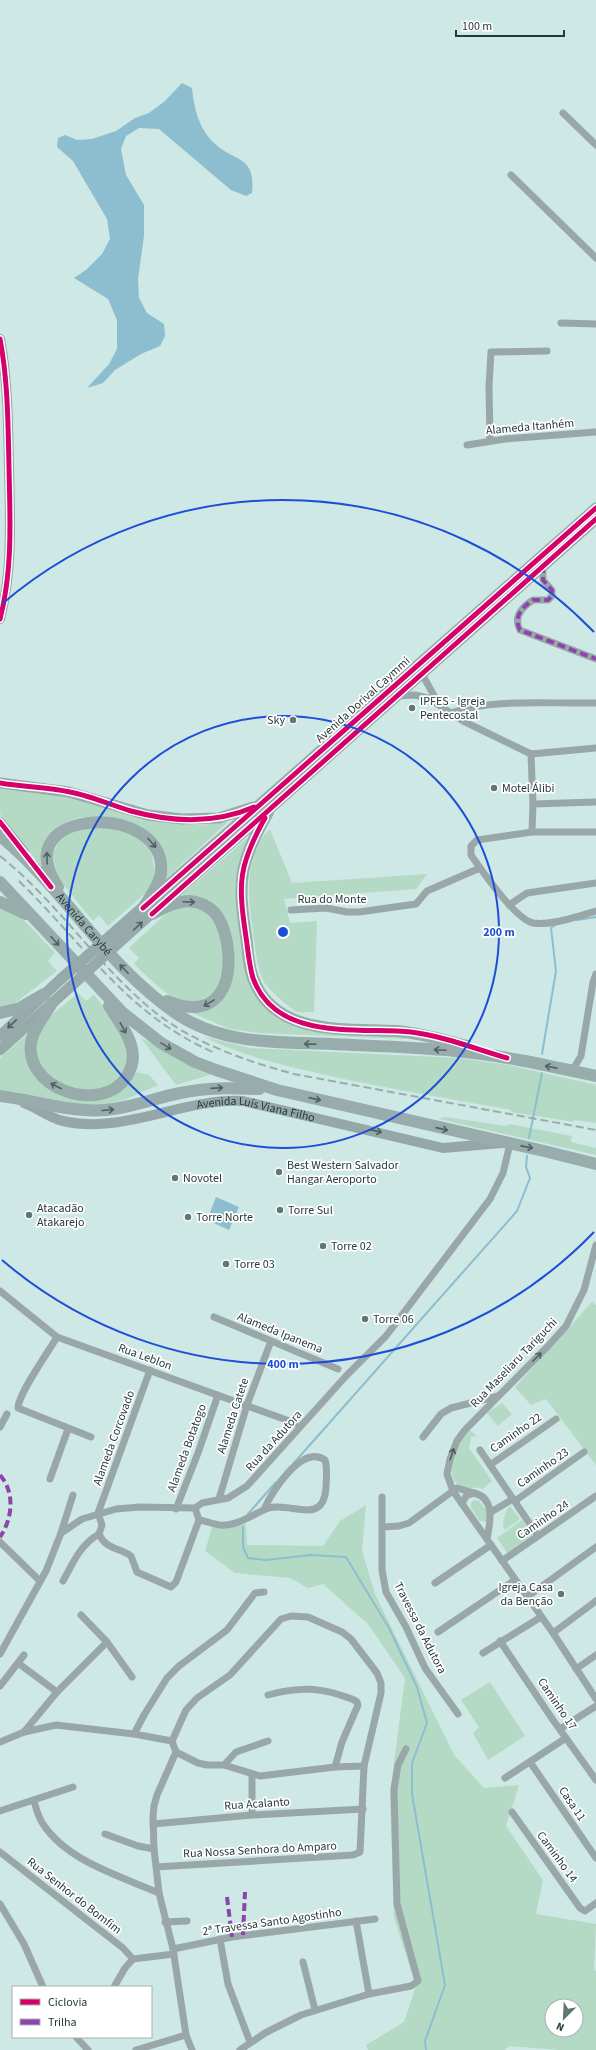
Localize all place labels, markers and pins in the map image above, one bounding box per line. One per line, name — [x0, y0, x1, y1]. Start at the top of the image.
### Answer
place label: IPFES - Igreja Pentecostal — [420, 693, 485, 724]
marker: IPFES - Igreja Pentecostal — [407, 703, 417, 713]
place label: Sky — [267, 712, 285, 729]
marker: Sky — [288, 715, 298, 725]
place label: Motel Álibi — [502, 780, 554, 797]
marker: Motel Álibi — [489, 783, 499, 793]
centre of rings — [276, 925, 290, 939]
place label: Best Western Salvador Hangar Aeroporto — [287, 1157, 399, 1188]
marker: Best Western Salvador Hangar Aeroporto — [274, 1167, 284, 1177]
place label: Novotel — [183, 1170, 222, 1187]
marker: Novotel — [170, 1173, 180, 1183]
place label: Atacadão Atakarejo — [37, 1200, 85, 1231]
place label: Torre Sul — [288, 1202, 333, 1219]
marker: Torre Sul — [275, 1205, 285, 1215]
place label: Torre Norte — [196, 1209, 253, 1226]
marker: Atacadão Atakarejo — [24, 1210, 34, 1220]
marker: Torre Norte — [183, 1212, 193, 1222]
place label: Torre 02 — [331, 1238, 372, 1255]
marker: Torre 02 — [318, 1241, 328, 1251]
place label: Torre 03 — [234, 1256, 275, 1273]
marker: Torre 03 — [221, 1259, 231, 1269]
place label: Torre 06 — [373, 1311, 414, 1328]
marker: Torre 06 — [360, 1314, 370, 1324]
place label: Igreja Casa da Benção — [498, 1579, 553, 1610]
marker: Igreja Casa da Benção — [556, 1589, 566, 1599]

